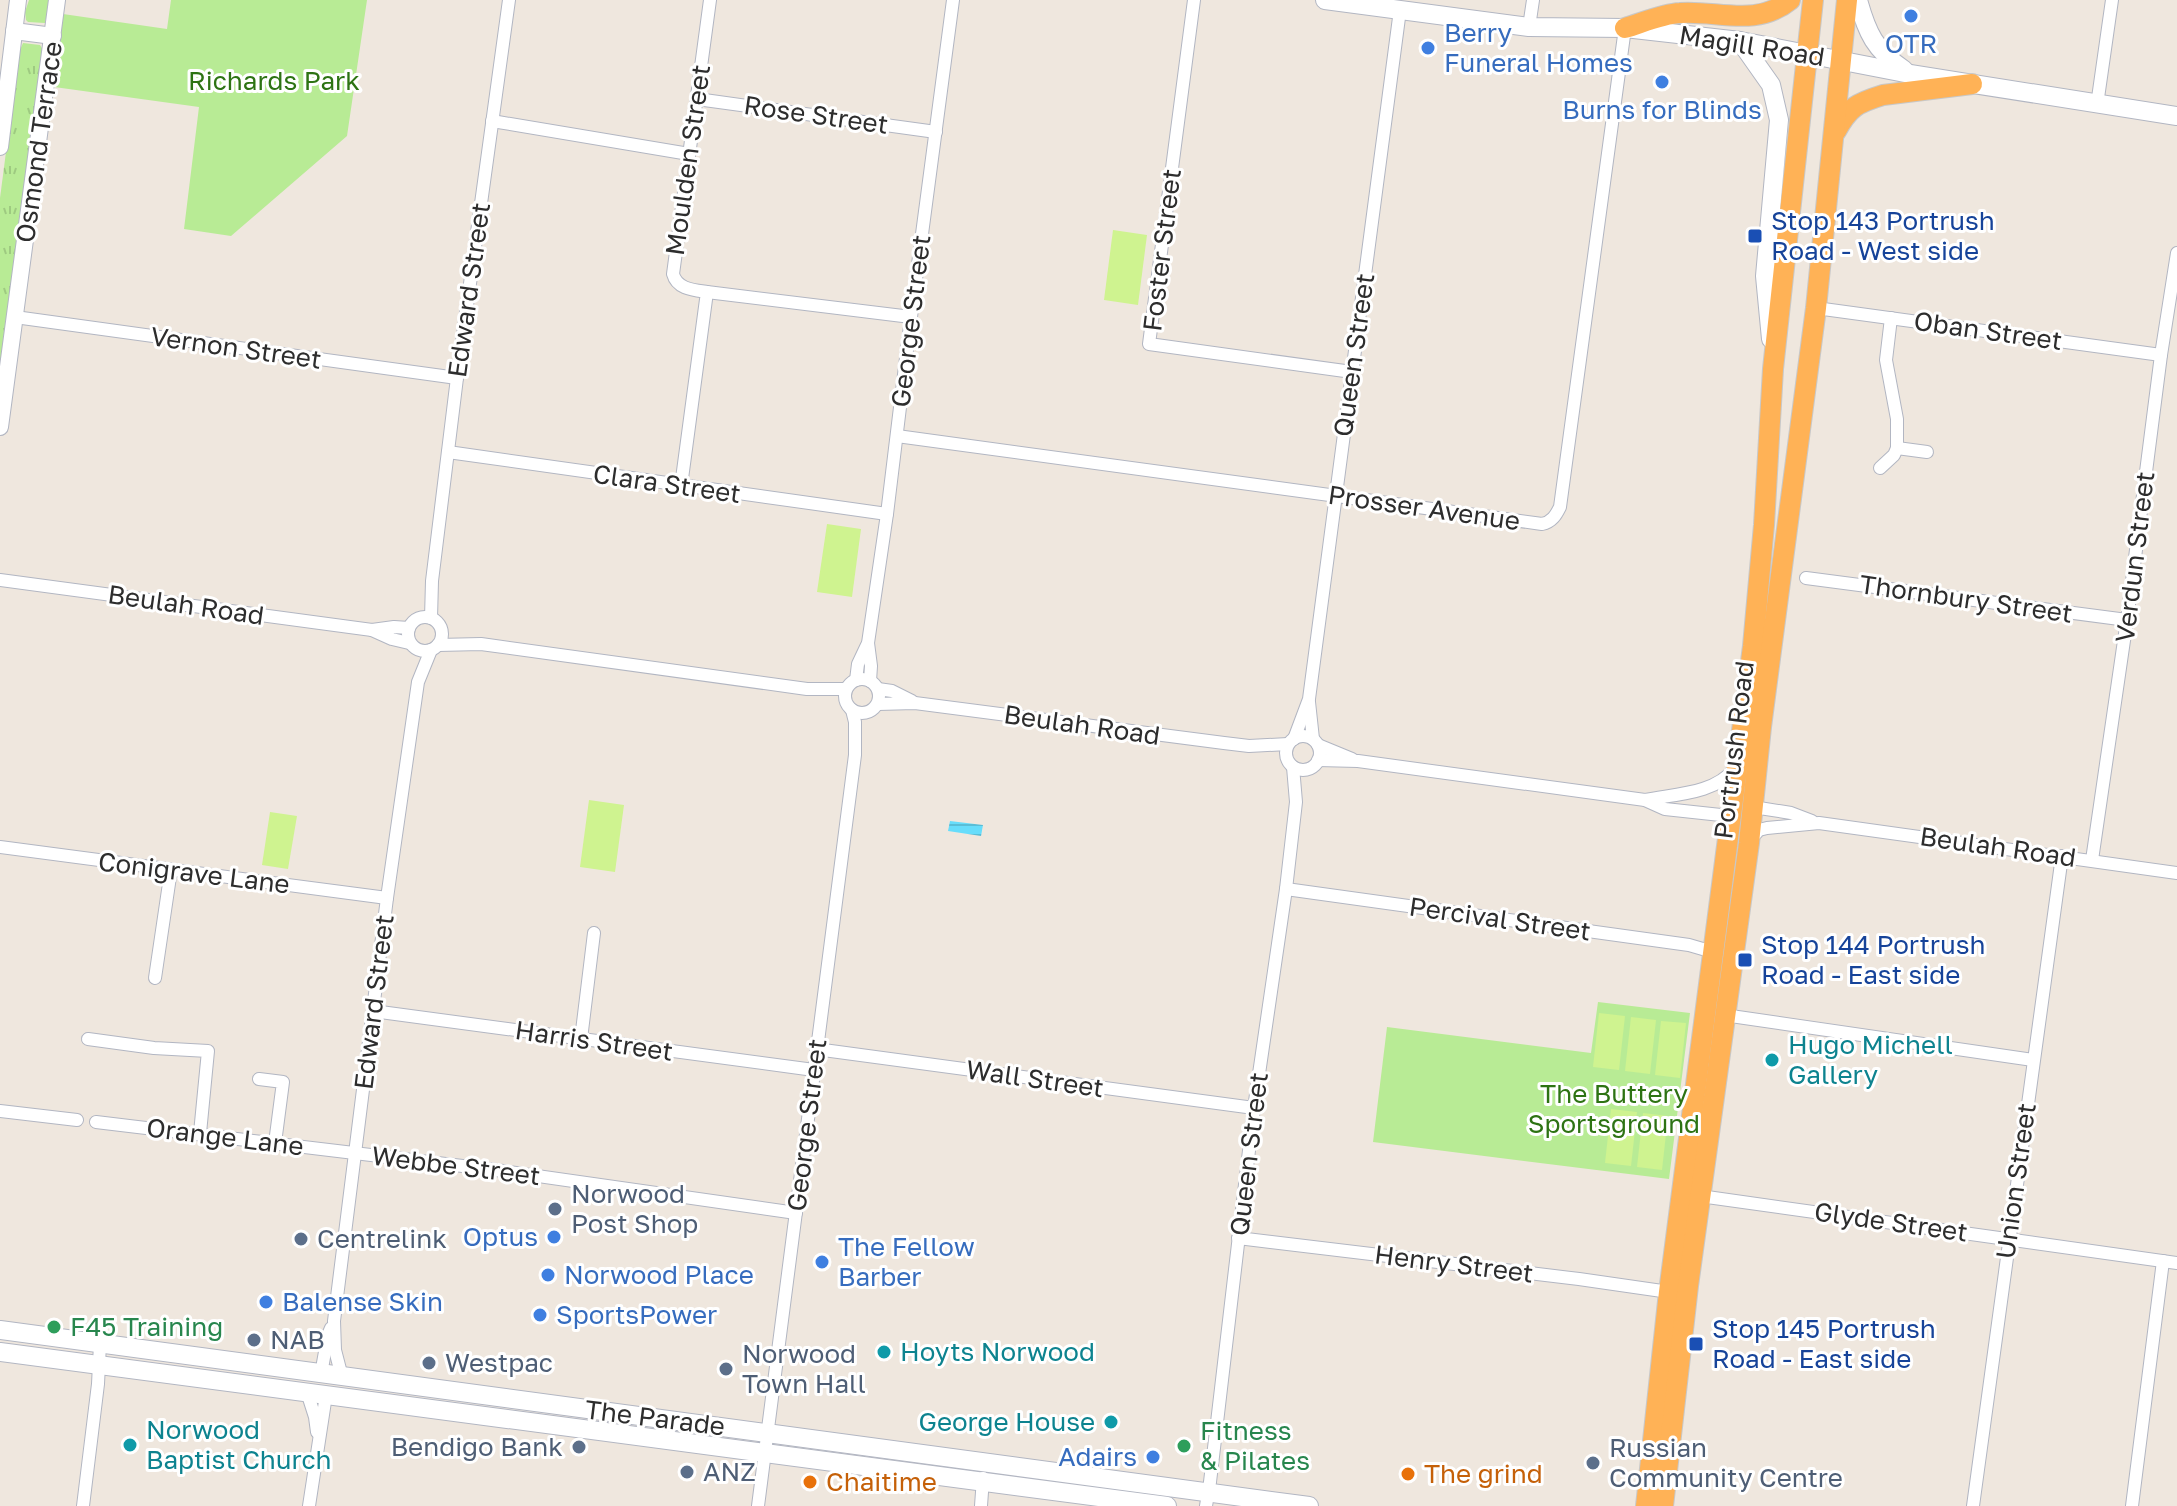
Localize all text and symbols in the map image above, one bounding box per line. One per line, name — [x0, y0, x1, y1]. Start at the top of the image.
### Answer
marker: OTR — [1902, 7, 1920, 25]
place label: Berry Funeral Homes — [1444, 17, 1633, 78]
street label: Magill Road — [1677, 19, 1827, 72]
place label: OTR — [1885, 28, 1937, 59]
street label: Osmond Terrace — [9, 39, 68, 245]
marker: Berry Funeral Homes — [1419, 39, 1437, 57]
street label: Moulden Street — [659, 63, 716, 257]
park label: Richards Park — [188, 65, 360, 96]
marker: Burns for Blinds — [1653, 73, 1671, 91]
street label: Rose Street — [742, 89, 890, 140]
place label: Burns for Blinds — [1562, 94, 1762, 125]
street label: Foster Street — [1136, 167, 1187, 333]
street label: Edward Street — [441, 201, 496, 379]
place label: Stop 143 Portrush Road - West side — [1771, 205, 1995, 266]
marker: Stop 143 Portrush Road - West side — [1746, 227, 1764, 245]
street label: George Street — [885, 233, 936, 409]
street label: Queen Street — [1327, 271, 1380, 439]
street label: Oban Street — [1912, 305, 2064, 356]
street label: Vernon Street — [149, 320, 323, 375]
street label: Clara Street — [591, 458, 743, 509]
street label: Verdun Street — [2109, 470, 2160, 644]
street label: Prosser Avenue — [1326, 479, 1522, 536]
street label: Thornbury Street — [1858, 568, 2074, 629]
street label: Beulah Road — [106, 578, 266, 631]
street label: Portrush Road — [1707, 659, 1760, 841]
street label: Beulah Road — [1002, 698, 1162, 751]
street label: Beulah Road — [1918, 820, 2078, 873]
street label: Conigrave Lane — [97, 845, 292, 900]
street label: Percival Street — [1407, 890, 1593, 947]
street label: Edward Street — [347, 913, 400, 1091]
place label: Stop 144 Portrush Road - East side — [1761, 929, 1986, 990]
marker: Stop 144 Portrush Road - East side — [1736, 951, 1754, 969]
street label: Harris Street — [513, 1014, 675, 1067]
place label: Hugo Michell Gallery — [1788, 1029, 1953, 1090]
street label: George Street — [781, 1037, 832, 1213]
marker: Hugo Michell Gallery — [1763, 1051, 1781, 1069]
street label: Wall Street — [964, 1054, 1106, 1104]
street label: Queen Street — [1223, 1070, 1274, 1238]
park label: The Buttery Sportsground — [1528, 1078, 1700, 1139]
street label: Union Street — [1989, 1101, 2042, 1261]
street label: Orange Lane — [145, 1111, 305, 1162]
street label: Webbe Street — [370, 1140, 542, 1191]
place label: Norwood Post Shop — [571, 1178, 698, 1239]
street label: Glyde Street — [1812, 1195, 1970, 1248]
marker: Norwood Post Shop — [546, 1200, 564, 1218]
place label: Optus — [463, 1221, 538, 1252]
place label: Centrelink — [317, 1223, 447, 1254]
marker: Optus — [545, 1228, 563, 1246]
marker: Centrelink — [292, 1230, 310, 1248]
place label: The Fellow Barber — [838, 1231, 975, 1292]
street label: Henry Street — [1373, 1238, 1535, 1289]
marker: The Fellow Barber — [813, 1253, 831, 1271]
place label: Norwood Place — [564, 1259, 754, 1290]
marker: Norwood Place — [539, 1266, 557, 1284]
place label: Balense Skin — [282, 1286, 443, 1317]
marker: Balense Skin — [257, 1293, 275, 1311]
place label: SportsPower — [556, 1299, 717, 1330]
marker: SportsPower — [531, 1306, 549, 1324]
place label: F45 Training — [70, 1311, 223, 1342]
place label: Stop 145 Portrush Road - East side — [1712, 1313, 1936, 1374]
marker: F45 Training — [45, 1318, 63, 1336]
place label: NAB — [270, 1324, 325, 1355]
marker: NAB — [245, 1331, 263, 1349]
marker: Stop 145 Portrush Road - East side — [1687, 1335, 1705, 1353]
place label: Hoyts Norwood — [900, 1336, 1095, 1367]
place label: Norwood Town Hall — [742, 1338, 866, 1399]
marker: Hoyts Norwood — [875, 1343, 893, 1361]
place label: Westpac — [445, 1347, 553, 1378]
marker: Westpac — [420, 1354, 438, 1372]
marker: Norwood Town Hall — [717, 1360, 735, 1378]
street label: The Parade — [583, 1394, 727, 1441]
place label: George House — [919, 1406, 1095, 1437]
marker: George House — [1102, 1413, 1120, 1431]
place label: Norwood Baptist Church — [146, 1414, 332, 1475]
place label: Fitness & Pilates — [1200, 1415, 1310, 1476]
place label: Bendigo Bank — [391, 1431, 563, 1462]
place label: Russian Community Centre — [1609, 1432, 1843, 1493]
marker: Norwood Baptist Church — [121, 1436, 139, 1454]
marker: Fitness & Pilates — [1175, 1437, 1193, 1455]
marker: Bendigo Bank — [570, 1438, 588, 1456]
place label: Adairs — [1058, 1441, 1137, 1472]
marker: Adairs — [1144, 1448, 1162, 1466]
marker: Russian Community Centre — [1584, 1454, 1602, 1472]
place label: ANZ — [703, 1456, 756, 1487]
place label: The grind — [1424, 1458, 1543, 1489]
marker: ANZ — [678, 1463, 696, 1481]
marker: The grind — [1399, 1465, 1417, 1483]
place label: Chaitime — [826, 1466, 937, 1497]
marker: Chaitime — [801, 1473, 819, 1491]

